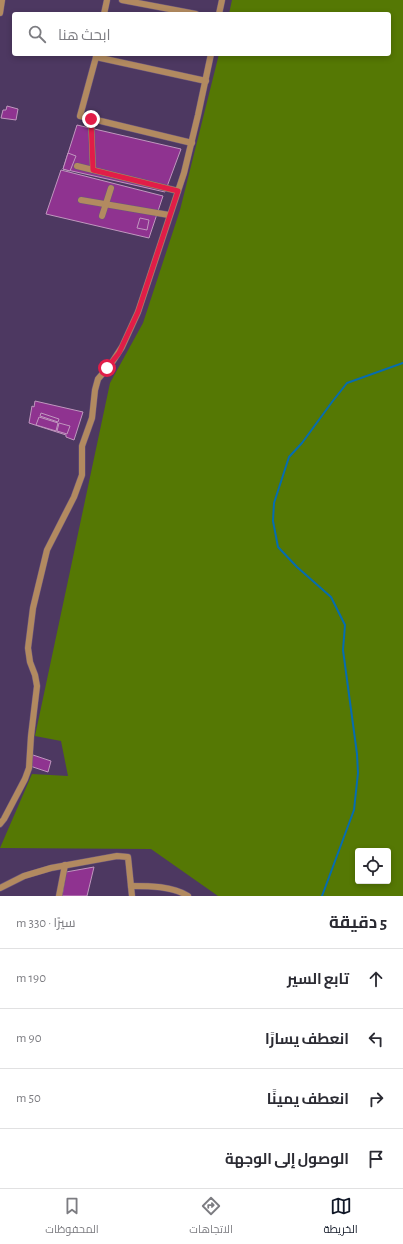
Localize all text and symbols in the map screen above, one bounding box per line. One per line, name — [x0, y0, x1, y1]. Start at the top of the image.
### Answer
search box — [12, 12, 391, 56]
icon: search — [26, 23, 48, 45]
text: ابحث هنا — [58, 28, 111, 43]
route end — [82, 110, 100, 128]
route start — [98, 359, 116, 377]
map controls — [355, 848, 391, 884]
button: locate — [355, 848, 391, 884]
text: 5 دقيقة — [329, 914, 387, 931]
text: سيرًا · 330 m — [16, 917, 75, 930]
icon: ahead — [365, 968, 387, 990]
text: 190 m — [16, 972, 46, 985]
text: تابع السير — [287, 972, 349, 987]
icon: left — [365, 1028, 387, 1050]
text: 90 m — [16, 1032, 42, 1045]
text: انعطف يسارًا — [265, 1032, 349, 1047]
icon: right — [365, 1088, 387, 1110]
text: 50 m — [16, 1092, 41, 1105]
text: انعطف يمينًا — [267, 1092, 349, 1107]
icon: arrive — [365, 1148, 387, 1170]
text: الوصول إلى الوجهة — [225, 1152, 349, 1167]
tab: المحفوظات — [45, 1195, 99, 1239]
tab: الاتجاهات — [189, 1195, 233, 1239]
tab: الخريطة — [323, 1195, 358, 1239]

